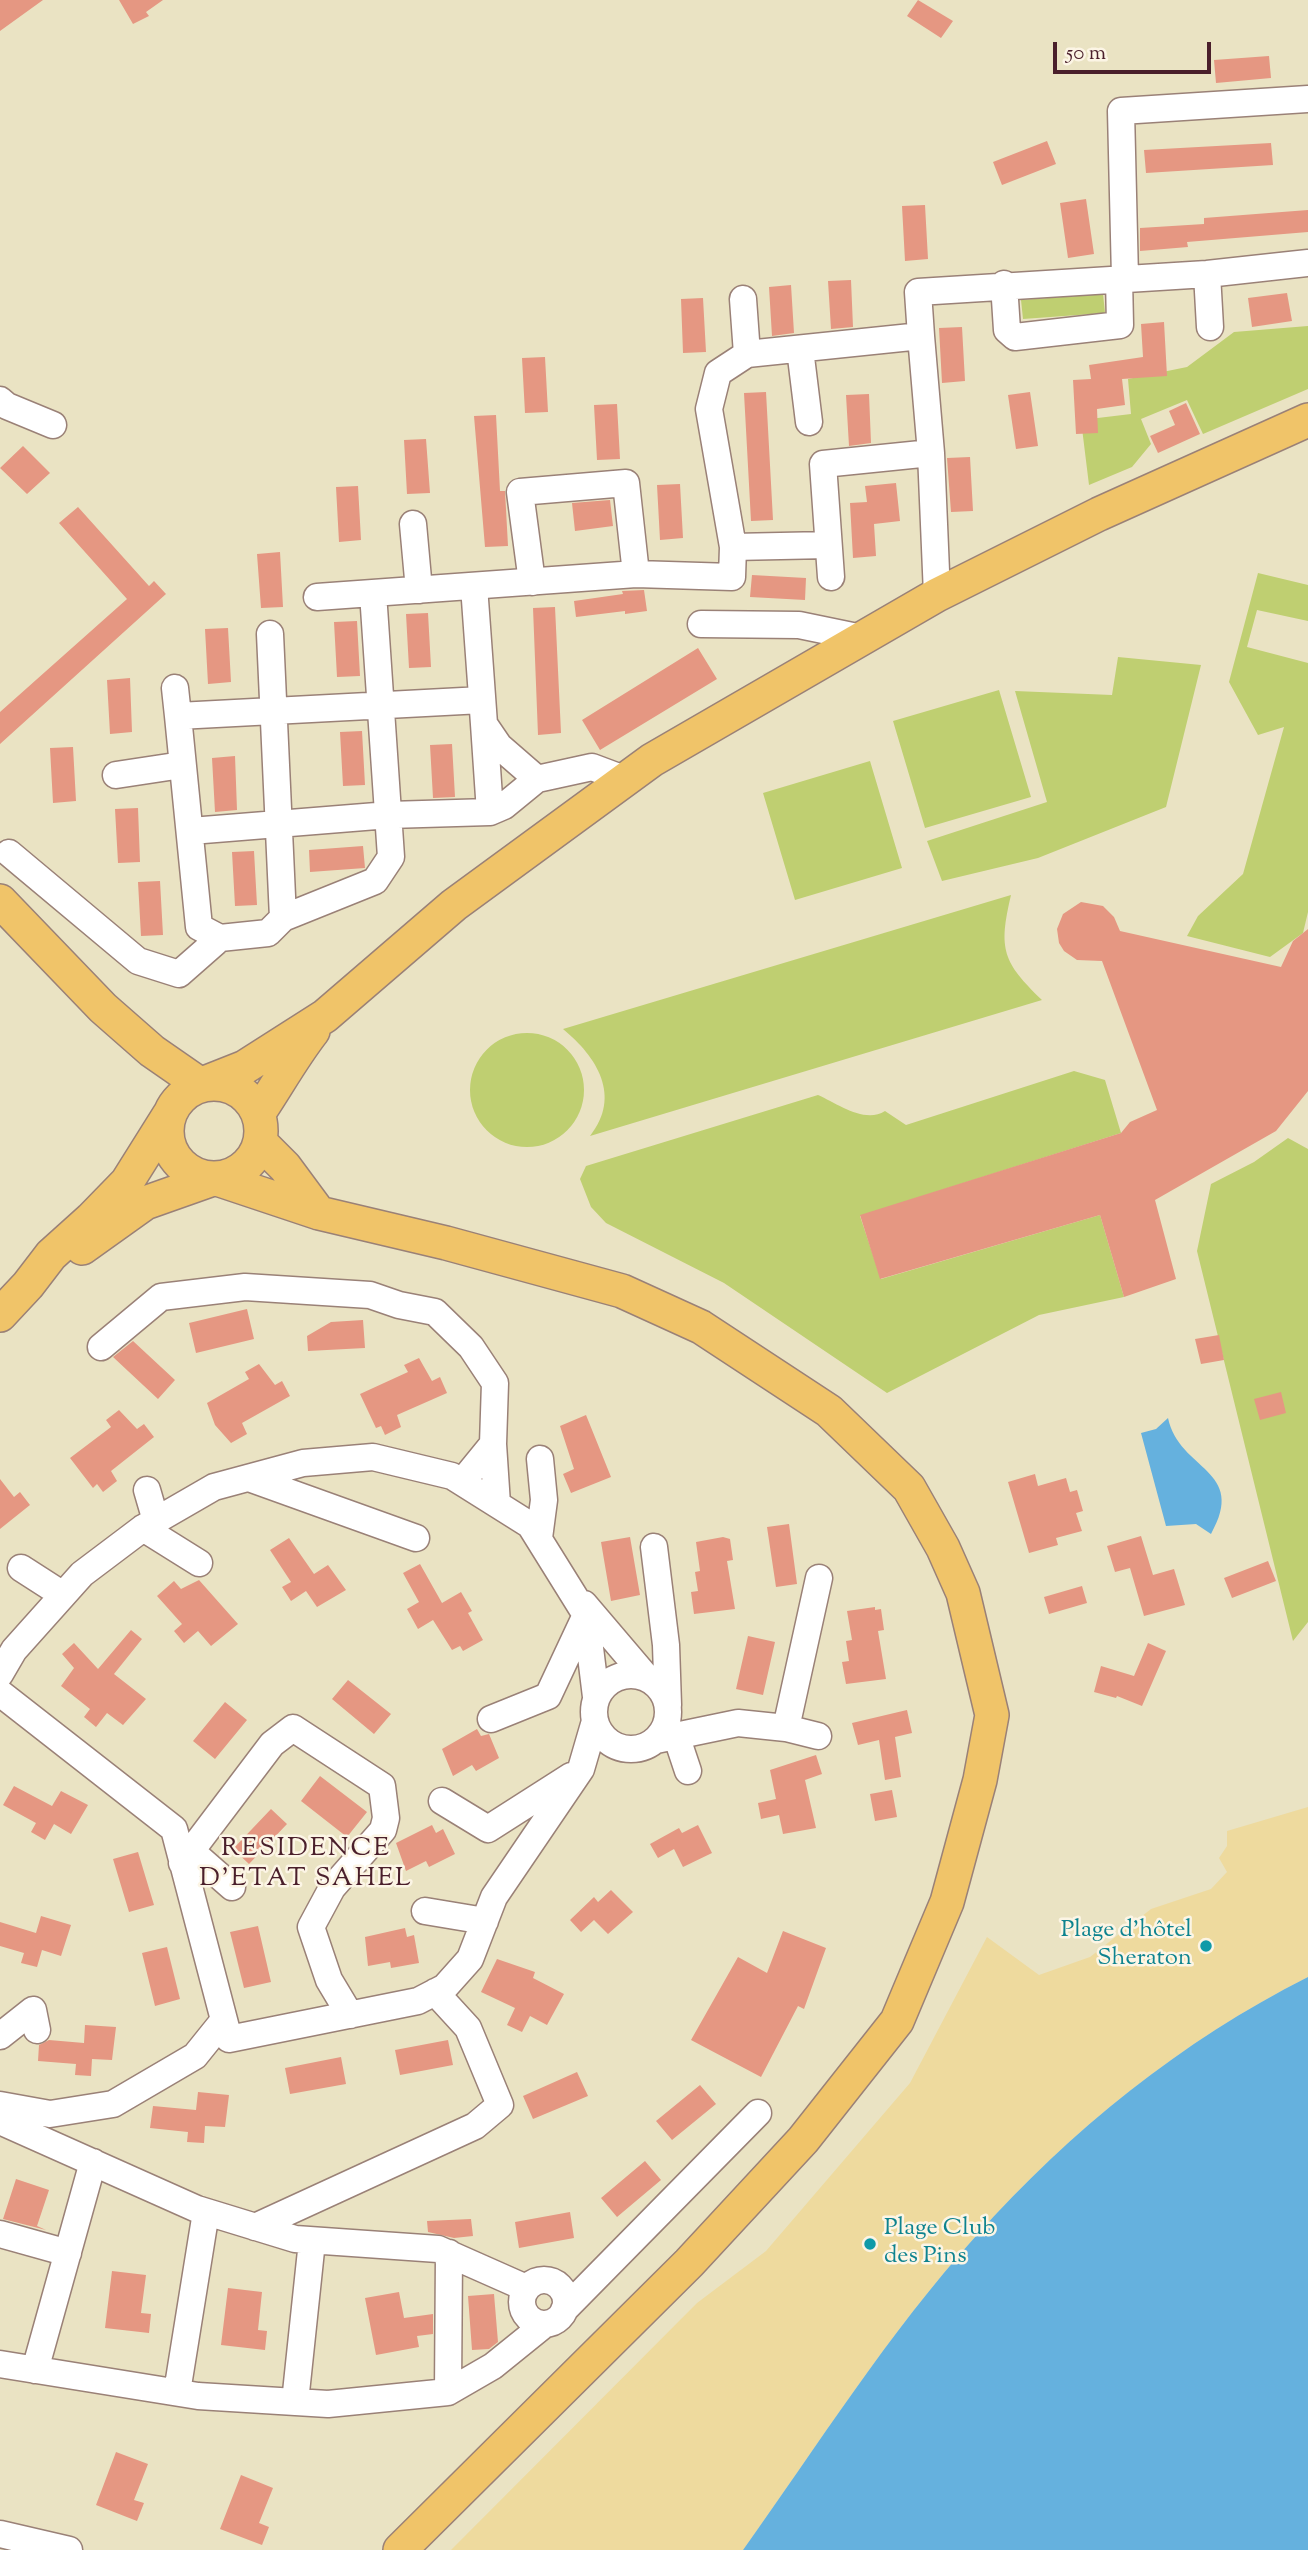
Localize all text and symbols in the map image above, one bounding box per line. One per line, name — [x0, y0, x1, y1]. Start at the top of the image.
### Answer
scale bar — [1056, 28, 1214, 72]
text: 50 m — [1066, 39, 1106, 69]
district label: RESIDENCE D'ETAT SAHEL — [201, 1835, 411, 1896]
place label: Plage d'hôtel Sheraton — [1061, 1918, 1192, 1974]
marker: Plage d'hôtel Sheraton — [1198, 1938, 1214, 1954]
place label: Plage Club des Pins — [884, 2216, 995, 2272]
marker: Plage Club des Pins — [862, 2236, 878, 2252]

